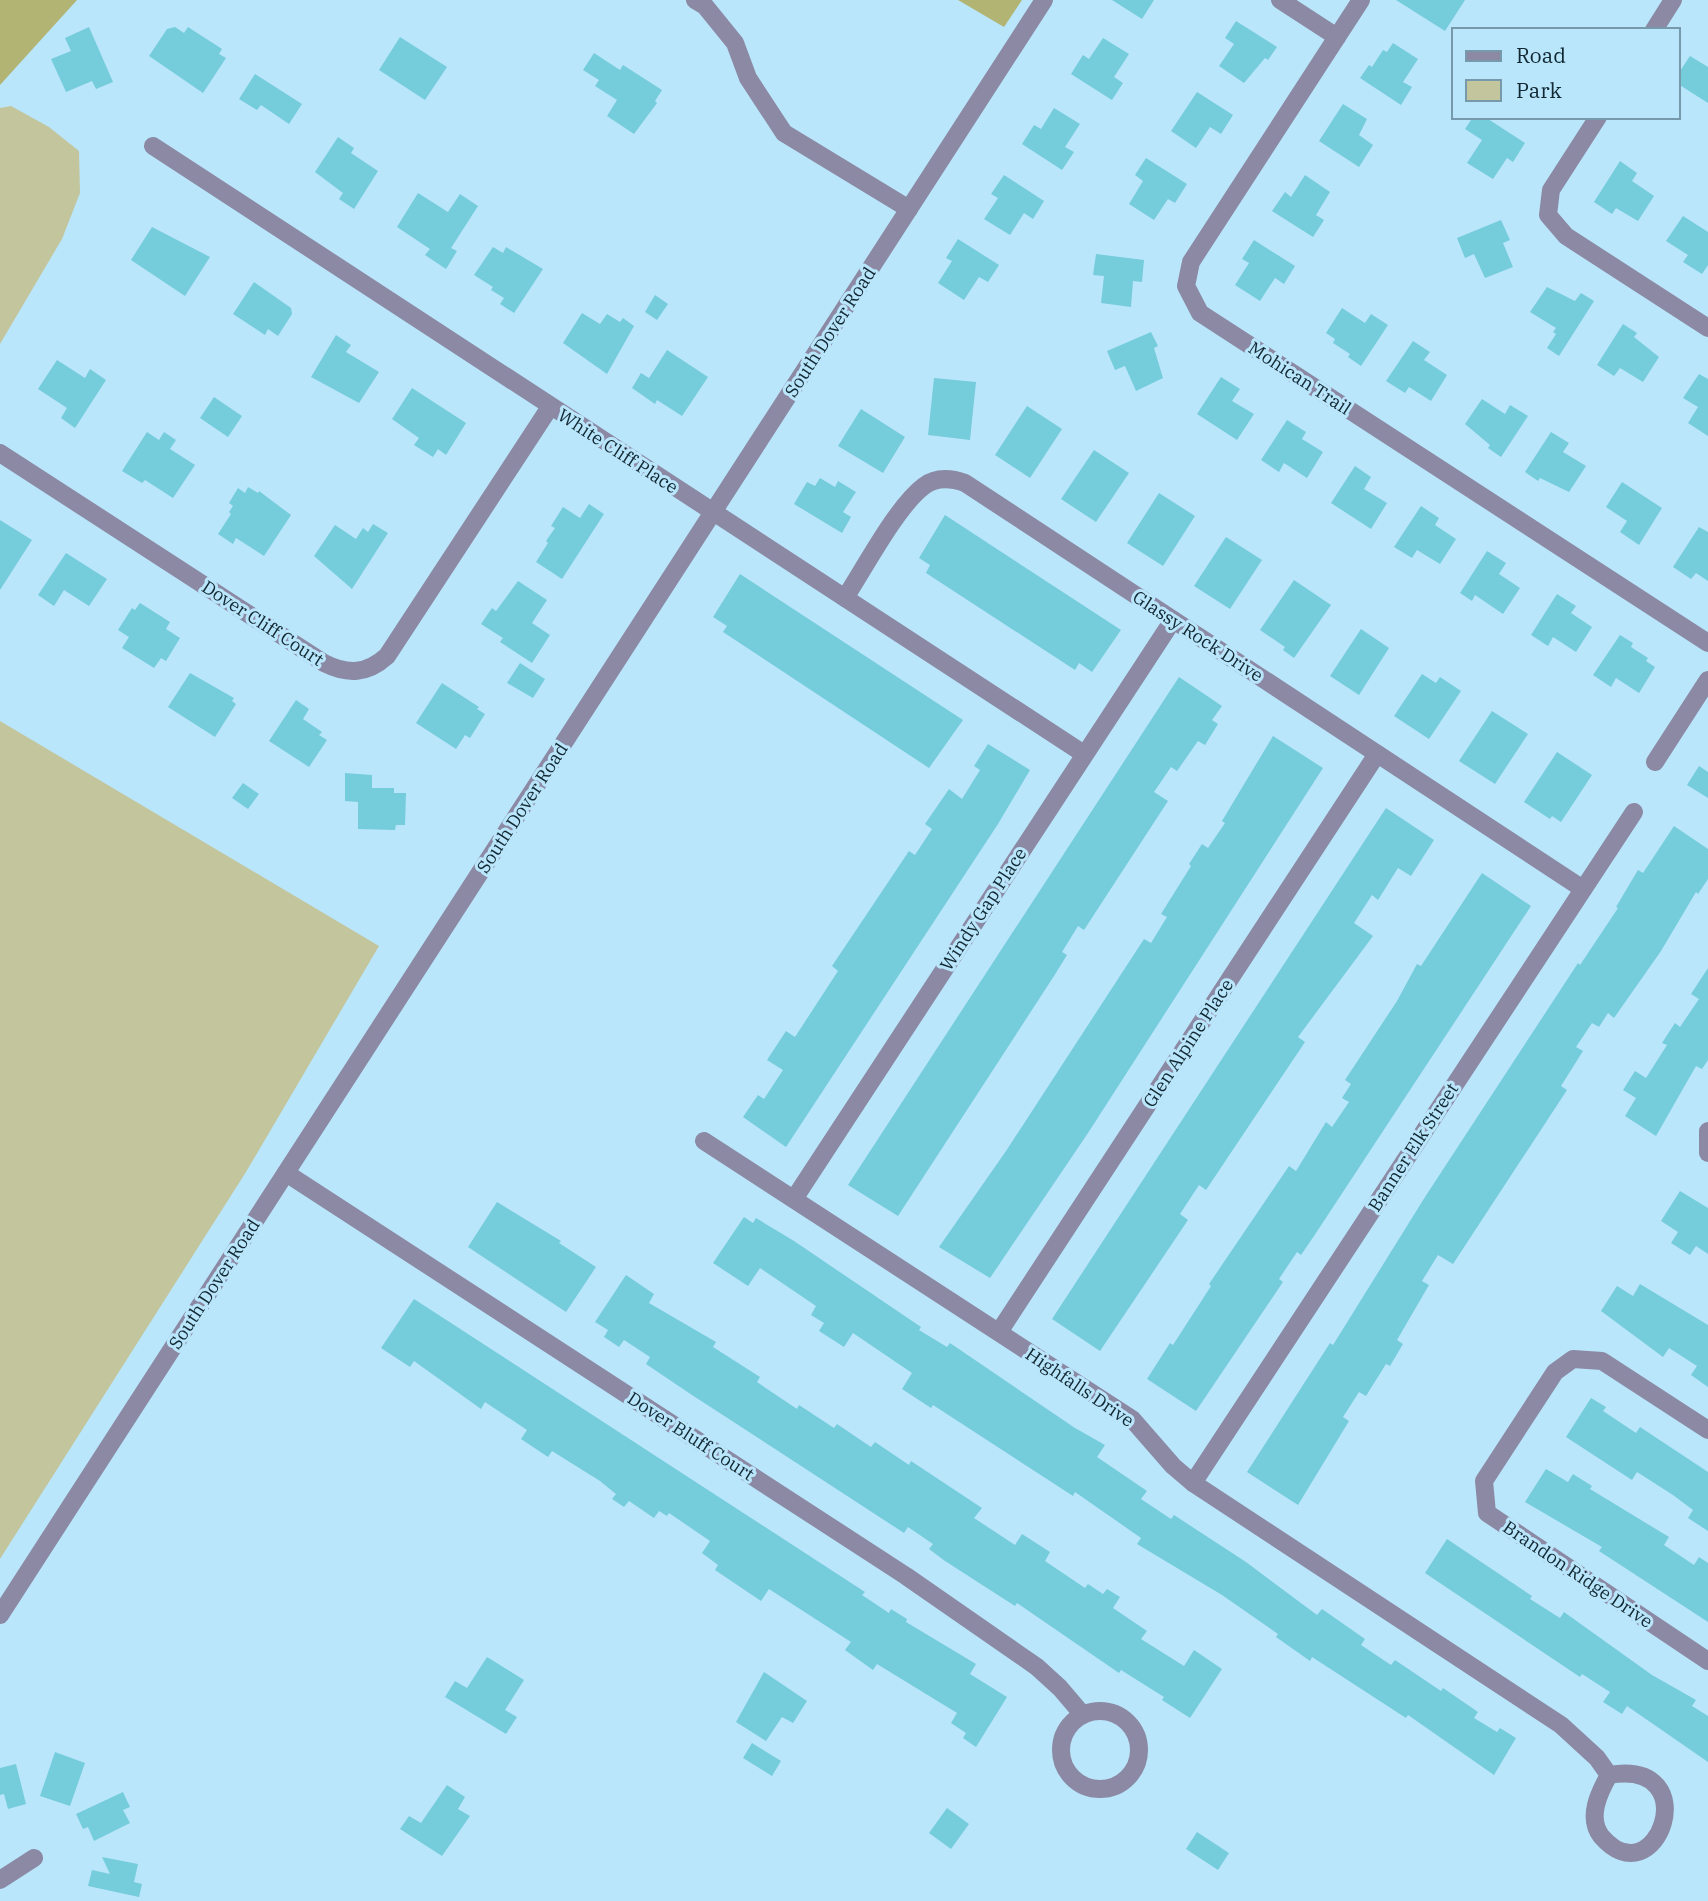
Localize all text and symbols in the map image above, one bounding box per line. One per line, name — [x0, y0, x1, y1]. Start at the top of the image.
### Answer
legend — [1452, 28, 1680, 119]
text: Road — [1516, 41, 1566, 69]
text: Park — [1516, 76, 1563, 104]
street label: South Dover Road — [779, 263, 881, 401]
street label: Mohican Trail — [1244, 336, 1356, 420]
street label: White Cliff Place — [553, 404, 683, 498]
street label: Dover Cliff Court — [198, 575, 328, 671]
street label: Glassy Rock Drive — [1128, 585, 1268, 687]
street label: South Dover Road — [471, 739, 573, 877]
street label: Windy Gap Place — [935, 843, 1031, 975]
street label: Glen Alpine Place — [1138, 974, 1238, 1112]
street label: Banner Elk Street — [1363, 1078, 1463, 1216]
street label: South Dover Road — [163, 1215, 265, 1353]
street label: Highfalls Drive — [1021, 1342, 1139, 1432]
street label: Dover Bluff Court — [623, 1387, 759, 1485]
street label: Brandon Ridge Drive — [1499, 1515, 1657, 1633]

